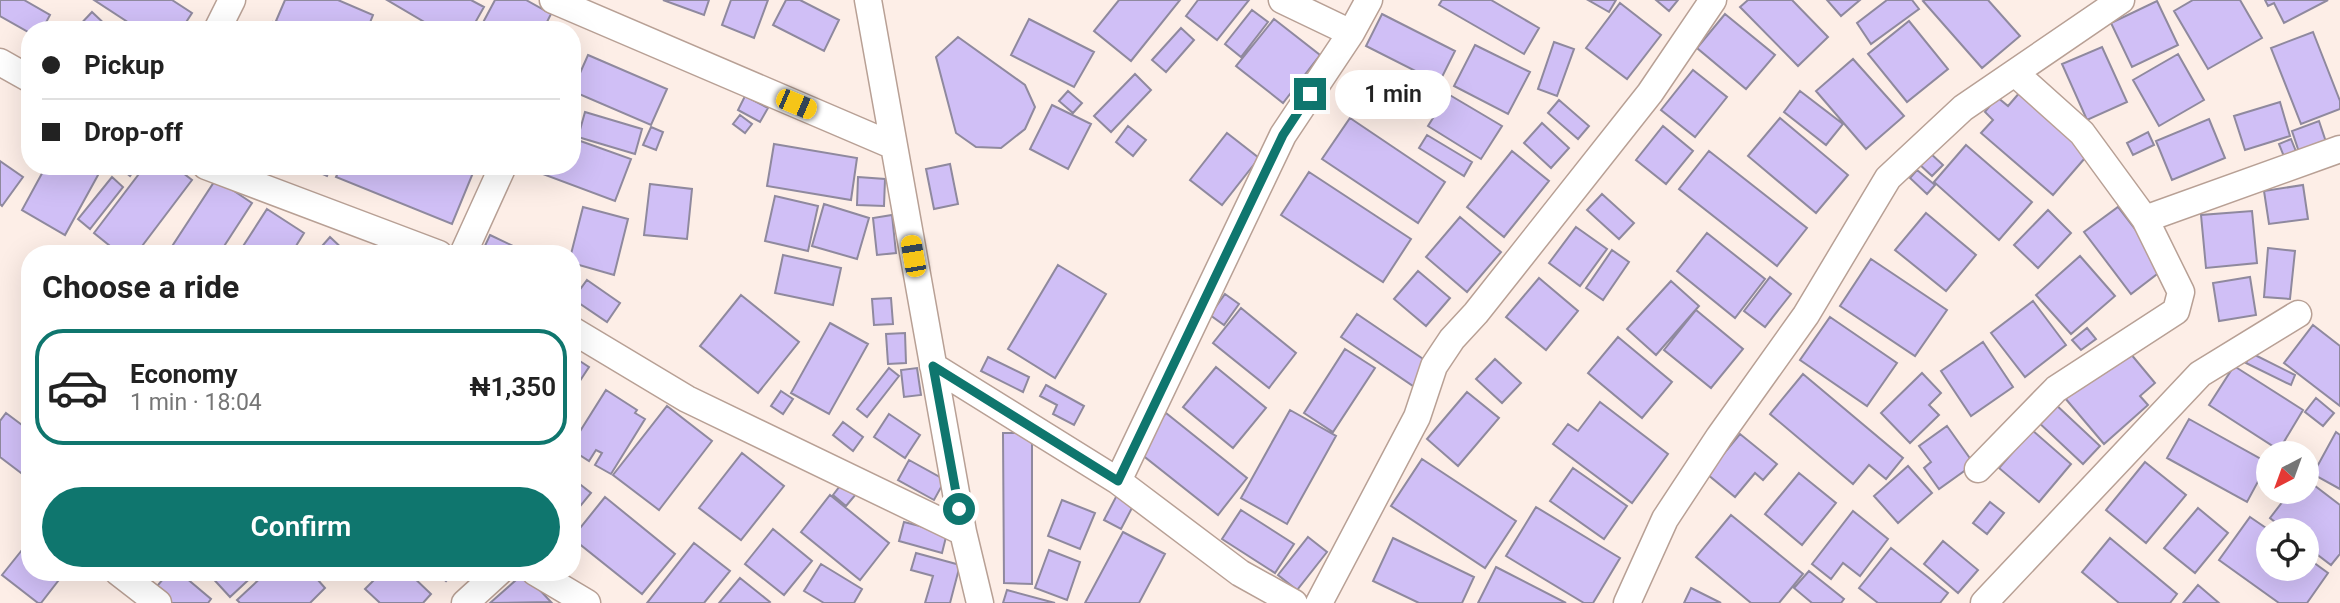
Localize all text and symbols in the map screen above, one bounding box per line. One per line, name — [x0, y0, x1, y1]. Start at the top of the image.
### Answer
text: Pickup — [84, 50, 164, 80]
callout: 1 min — [1334, 70, 1450, 119]
route end — [1294, 78, 1326, 110]
text: 1 min — [1364, 81, 1422, 108]
car — [773, 86, 820, 122]
text: Drop-off — [84, 117, 183, 147]
car — [900, 233, 927, 279]
text: Choose a ride — [42, 268, 239, 306]
icon: car — [46, 356, 109, 419]
text: Economy — [130, 359, 237, 389]
text: ₦1,350 — [469, 372, 556, 402]
text: 1 min · 18:04 — [130, 389, 262, 416]
north arrow — [2256, 441, 2319, 504]
map controls — [2256, 441, 2319, 581]
button: Confirm — [42, 487, 560, 567]
route start — [943, 493, 975, 525]
button: locate — [2256, 518, 2319, 581]

